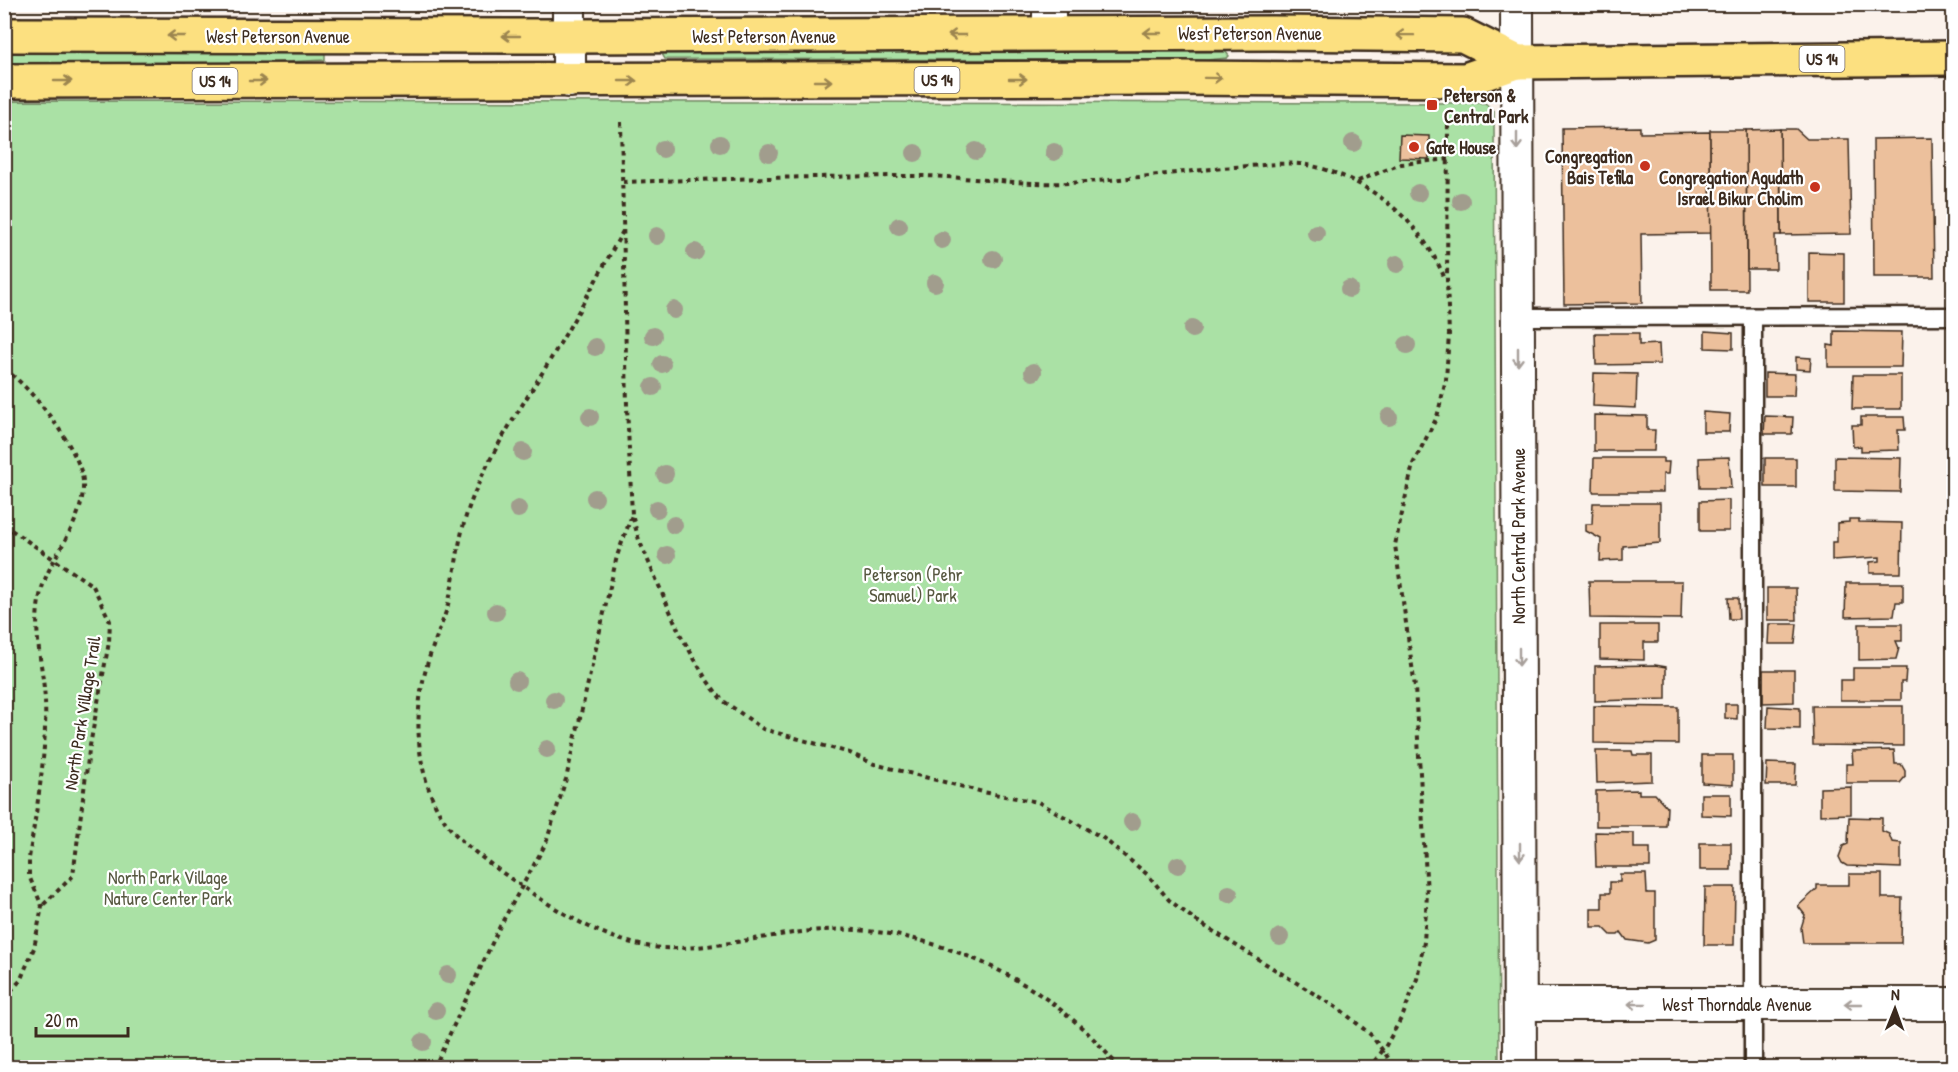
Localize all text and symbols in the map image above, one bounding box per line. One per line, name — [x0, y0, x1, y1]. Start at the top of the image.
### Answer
street label: West Peterson Avenue — [1178, 21, 1322, 46]
street label: West Peterson Avenue — [206, 24, 350, 49]
street label: West Peterson Avenue — [692, 24, 836, 49]
one-way arrow — [1142, 28, 1162, 39]
one-way arrow — [947, 29, 967, 41]
one-way arrow — [1395, 29, 1415, 40]
one-way arrow — [166, 30, 186, 42]
one-way arrow — [501, 30, 521, 42]
road number: US 14 — [1800, 46, 1844, 72]
road number: US 14 — [914, 67, 960, 93]
road number: US 14 — [192, 68, 238, 94]
one-way arrow — [1202, 72, 1222, 84]
one-way arrow — [1007, 73, 1027, 85]
one-way arrow — [52, 75, 72, 87]
one-way arrow — [247, 75, 267, 87]
one-way arrow — [617, 75, 637, 87]
one-way arrow — [812, 75, 832, 87]
place label: Peterson & Central Park — [1444, 83, 1529, 129]
marker: Peterson & Central Park — [1425, 98, 1439, 112]
one-way arrow — [1511, 131, 1523, 151]
place label: Gate House — [1426, 135, 1497, 160]
marker: Gate House — [1407, 140, 1421, 154]
place label: Congregation Bais Tefila — [1545, 144, 1634, 190]
marker: Congregation Bais Tefila — [1638, 159, 1652, 173]
place label: Congregation Agudath Israel Bikur Cholim — [1659, 165, 1803, 211]
marker: Congregation Agudath Israel Bikur Cholim — [1808, 180, 1822, 194]
one-way arrow — [1512, 347, 1524, 367]
street label: North Central Park Avenue — [1506, 448, 1531, 624]
park label: Peterson (Pehr Samuel) Park — [864, 562, 963, 608]
street label: North Park Village Trail — [57, 634, 107, 792]
one-way arrow — [1513, 647, 1525, 667]
one-way arrow — [1514, 842, 1525, 862]
park label: North Park Village Nature Center Park — [104, 865, 233, 911]
north arrow — [1865, 979, 1925, 1039]
text: N — [1891, 983, 1900, 1005]
street label: West Thorndale Avenue — [1662, 992, 1812, 1017]
one-way arrow — [1628, 998, 1648, 1010]
one-way arrow — [1844, 998, 1864, 1010]
scale bar — [36, 1000, 128, 1038]
text: 20 m — [45, 1008, 78, 1033]

